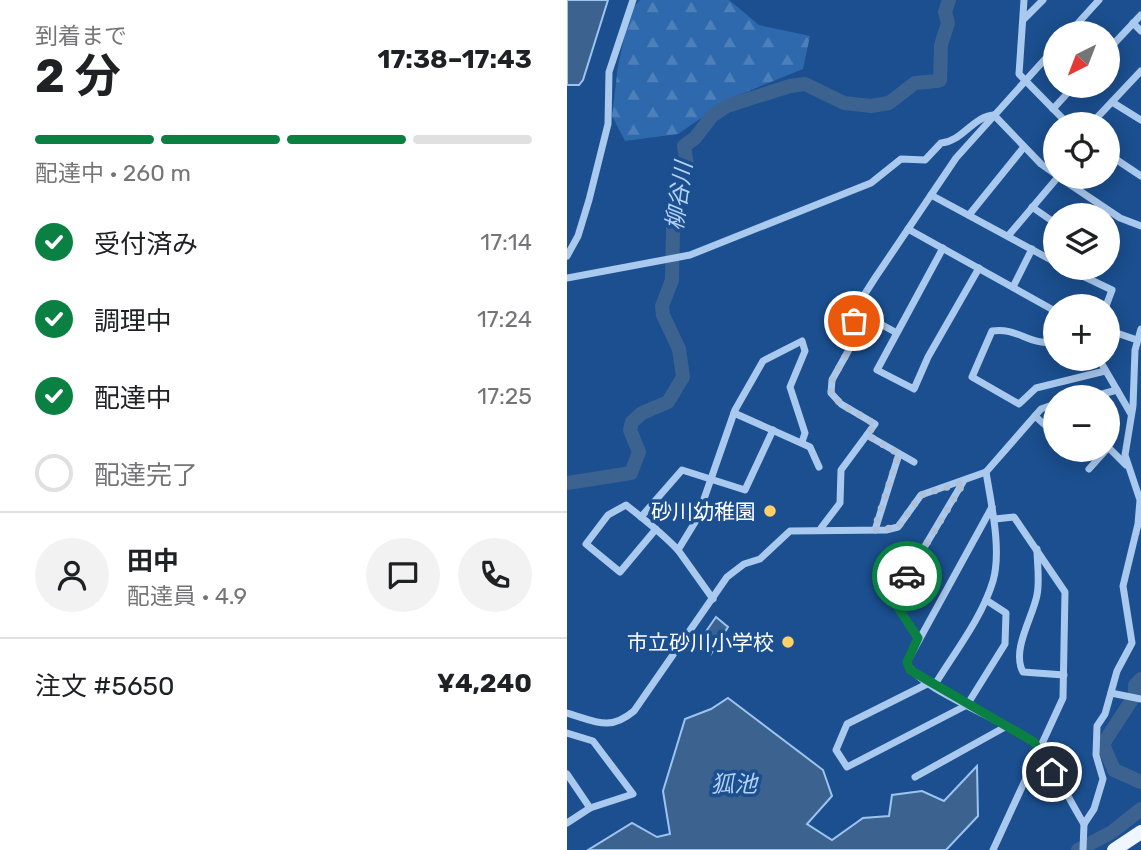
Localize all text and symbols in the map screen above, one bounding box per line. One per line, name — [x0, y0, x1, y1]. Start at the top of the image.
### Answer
north arrow — [1043, 21, 1120, 98]
map controls — [1043, 21, 1120, 462]
text: 到着まで — [35, 22, 127, 50]
text: 17:38–17:43 — [377, 44, 532, 75]
text: 2 分 — [35, 49, 121, 104]
button: locate — [1043, 112, 1120, 189]
water label: 柳谷川 — [660, 157, 698, 232]
text: 配達中 · 260 m — [35, 159, 191, 187]
button: layers — [1043, 203, 1120, 280]
icon: check — [35, 223, 73, 261]
text: 17:14 — [480, 228, 532, 256]
text: 受付済み — [94, 229, 198, 260]
pin — [824, 291, 884, 351]
button: + — [1043, 294, 1120, 371]
icon: check — [35, 300, 73, 338]
icon: bag — [835, 302, 873, 340]
text: 17:24 — [477, 305, 532, 333]
text: 調理中 — [94, 306, 172, 337]
icon: check — [35, 377, 73, 415]
text: 17:25 — [477, 382, 532, 410]
text: 配達中 — [94, 383, 172, 414]
button: − — [1043, 385, 1120, 462]
text: 配達完了 — [94, 460, 198, 491]
place label: 砂川幼稚園 — [651, 499, 756, 524]
marker: 砂川幼稚園 — [762, 503, 778, 519]
button: person — [35, 538, 109, 612]
button: chat — [366, 538, 440, 612]
button: phone — [458, 538, 532, 612]
courier — [872, 541, 942, 611]
text: 田中 — [127, 546, 179, 577]
icon: car — [888, 557, 926, 595]
text: 配達員 · 4.9 — [127, 582, 247, 610]
place label: 市立砂川小学校 — [627, 630, 774, 655]
marker: 市立砂川小学校 — [780, 634, 796, 650]
text: ¥4,240 — [437, 668, 532, 699]
text: 注文 #5650 — [35, 671, 175, 702]
pin — [1022, 742, 1082, 802]
icon: home — [1033, 753, 1071, 791]
water label: 狐池 — [711, 770, 759, 798]

